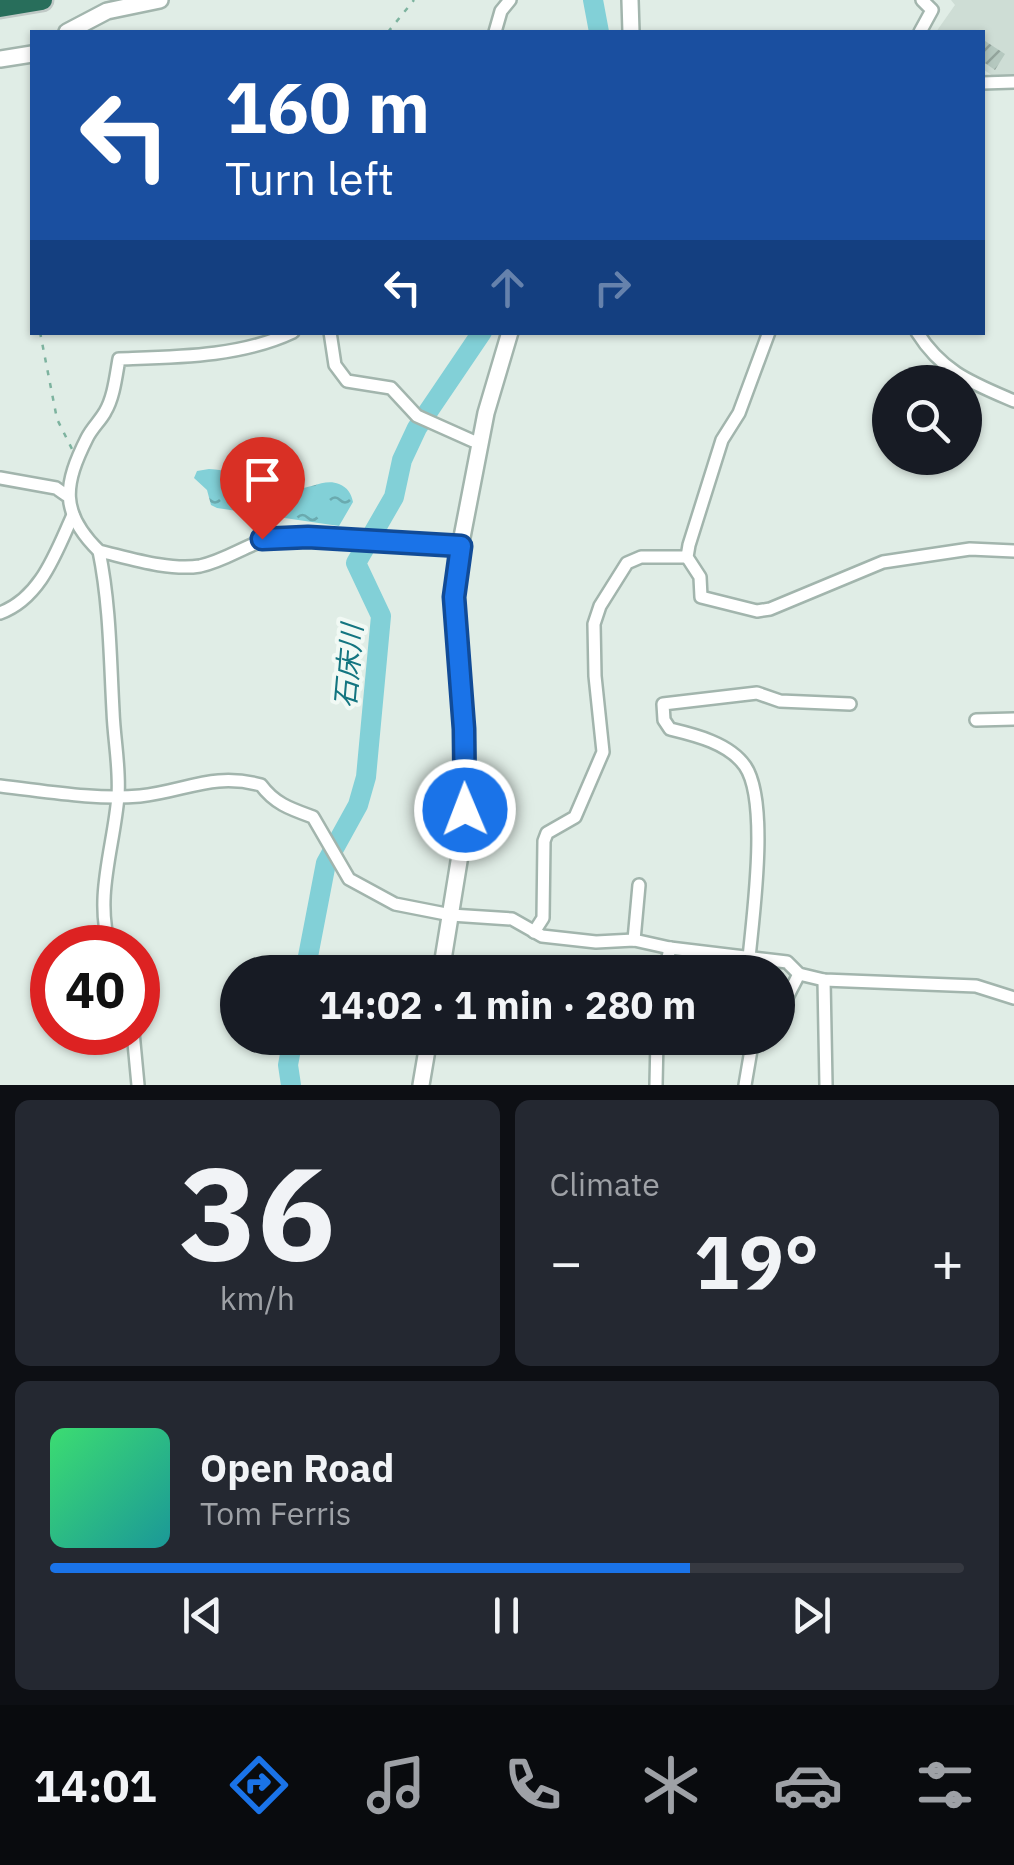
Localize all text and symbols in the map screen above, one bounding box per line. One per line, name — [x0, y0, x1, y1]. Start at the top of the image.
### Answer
text: 160 m — [225, 61, 430, 152]
icon: left — [60, 70, 190, 200]
text: Turn left — [225, 149, 394, 207]
icon: left — [375, 260, 430, 315]
icon: ahead — [480, 260, 535, 315]
icon: right — [585, 260, 640, 315]
map controls — [872, 365, 982, 475]
button: search — [872, 365, 982, 475]
pin — [220, 437, 305, 540]
icon: arrive — [235, 452, 290, 507]
water label: 石床川 — [326, 620, 370, 709]
position arrow — [413, 758, 517, 862]
speed limit sign: 40 — [30, 925, 160, 1055]
text: 14:02 · 1 min · 280 m — [319, 980, 696, 1029]
text: 36 — [179, 1127, 335, 1296]
text: Climate — [550, 1163, 660, 1205]
text: 19° — [694, 1212, 819, 1310]
text: − — [550, 1226, 583, 1297]
text: + — [931, 1226, 964, 1297]
text: km/h — [220, 1277, 295, 1319]
text: Open Road — [200, 1443, 394, 1492]
text: Tom Ferris — [200, 1492, 351, 1534]
icon: previous — [175, 1588, 230, 1643]
icon: pause — [479, 1588, 534, 1643]
icon: next — [784, 1588, 839, 1643]
icon: directions — [224, 1750, 294, 1820]
icon: music — [361, 1750, 431, 1820]
icon: phone — [498, 1750, 568, 1820]
icon: climate — [636, 1750, 706, 1820]
icon: car — [773, 1750, 843, 1820]
icon: filters — [910, 1750, 980, 1820]
text: 14:01 — [34, 1756, 157, 1814]

